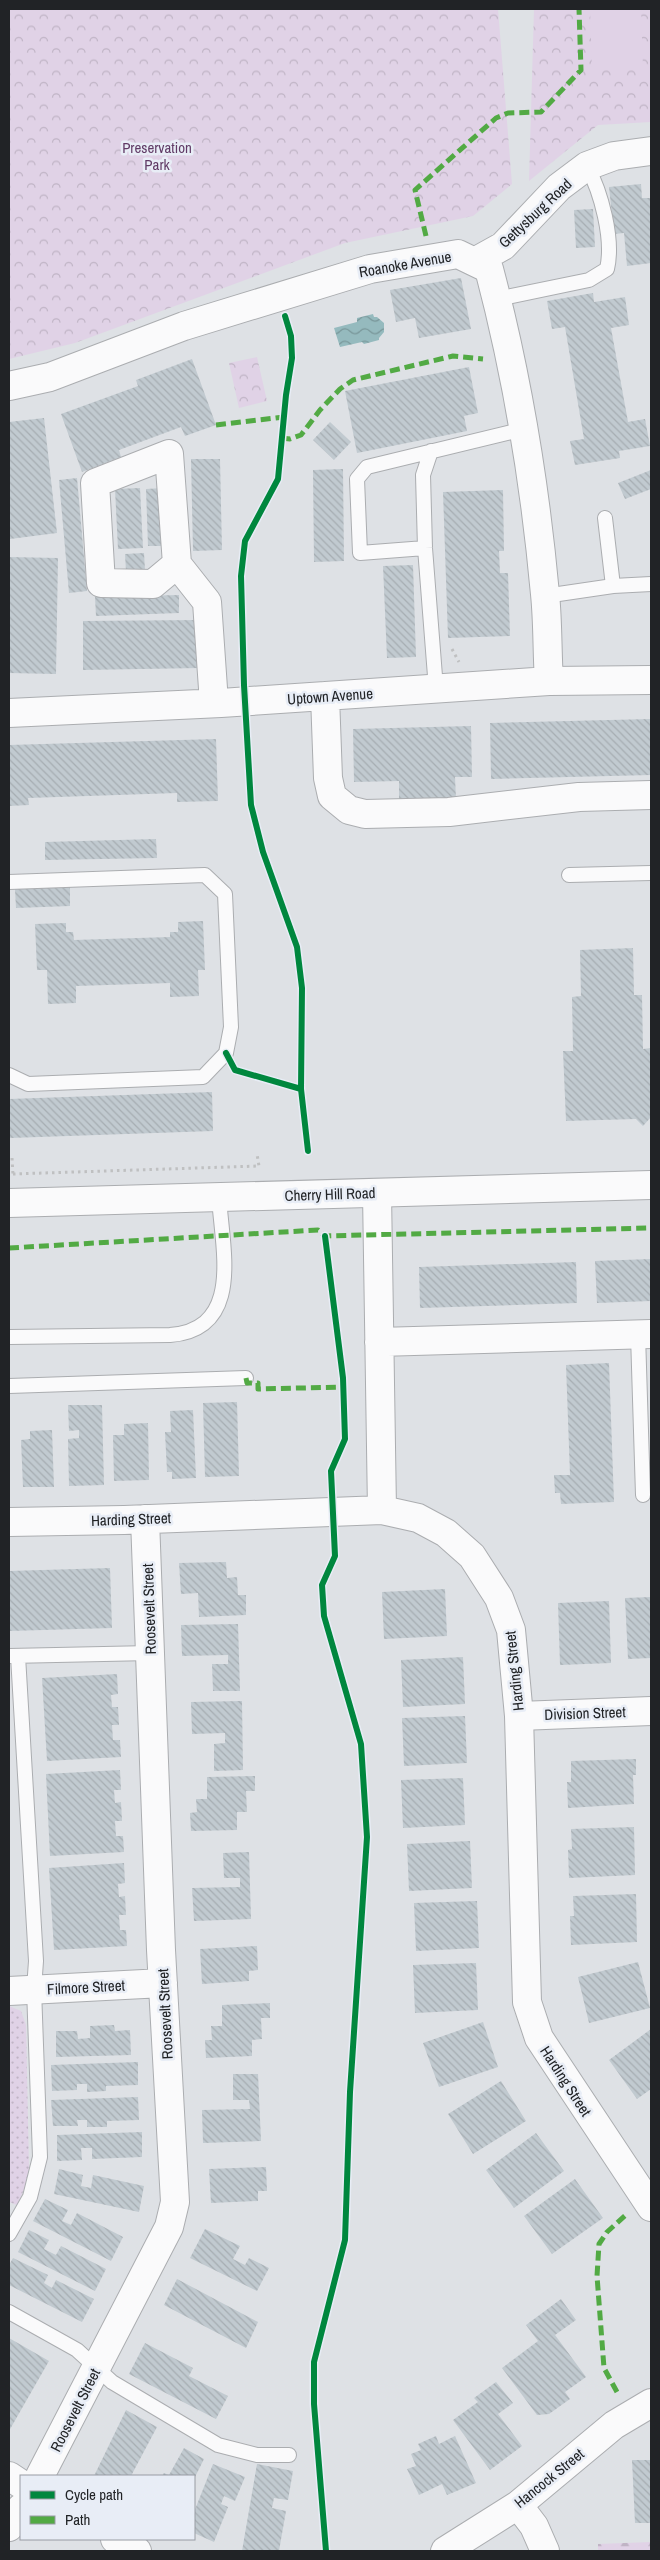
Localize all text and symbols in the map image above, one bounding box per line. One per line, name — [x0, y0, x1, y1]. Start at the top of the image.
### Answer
park label: Preservation Park — [122, 137, 192, 175]
street label: Gettysburg Road — [494, 174, 576, 252]
street label: Roanoke Avenue — [357, 246, 453, 282]
street label: Uptown Avenue — [286, 683, 374, 709]
street label: Cherry Hill Road — [284, 1182, 376, 1206]
street label: Harding Street — [91, 1507, 172, 1531]
street label: Roosevelt Street — [137, 1563, 161, 1655]
street label: Harding Street — [499, 1630, 529, 1712]
street label: Division Street — [544, 1701, 627, 1725]
street label: Roosevelt Street — [152, 1967, 178, 2060]
street label: Filmore Street — [47, 1974, 126, 2000]
street label: Harding Street — [535, 2042, 597, 2121]
street label: Roosevelt Street — [45, 2364, 105, 2455]
street label: Hancock Street — [510, 2443, 589, 2513]
legend — [20, 2475, 195, 2540]
text: Cycle path — [65, 2484, 123, 2505]
text: Path — [65, 2509, 90, 2530]

